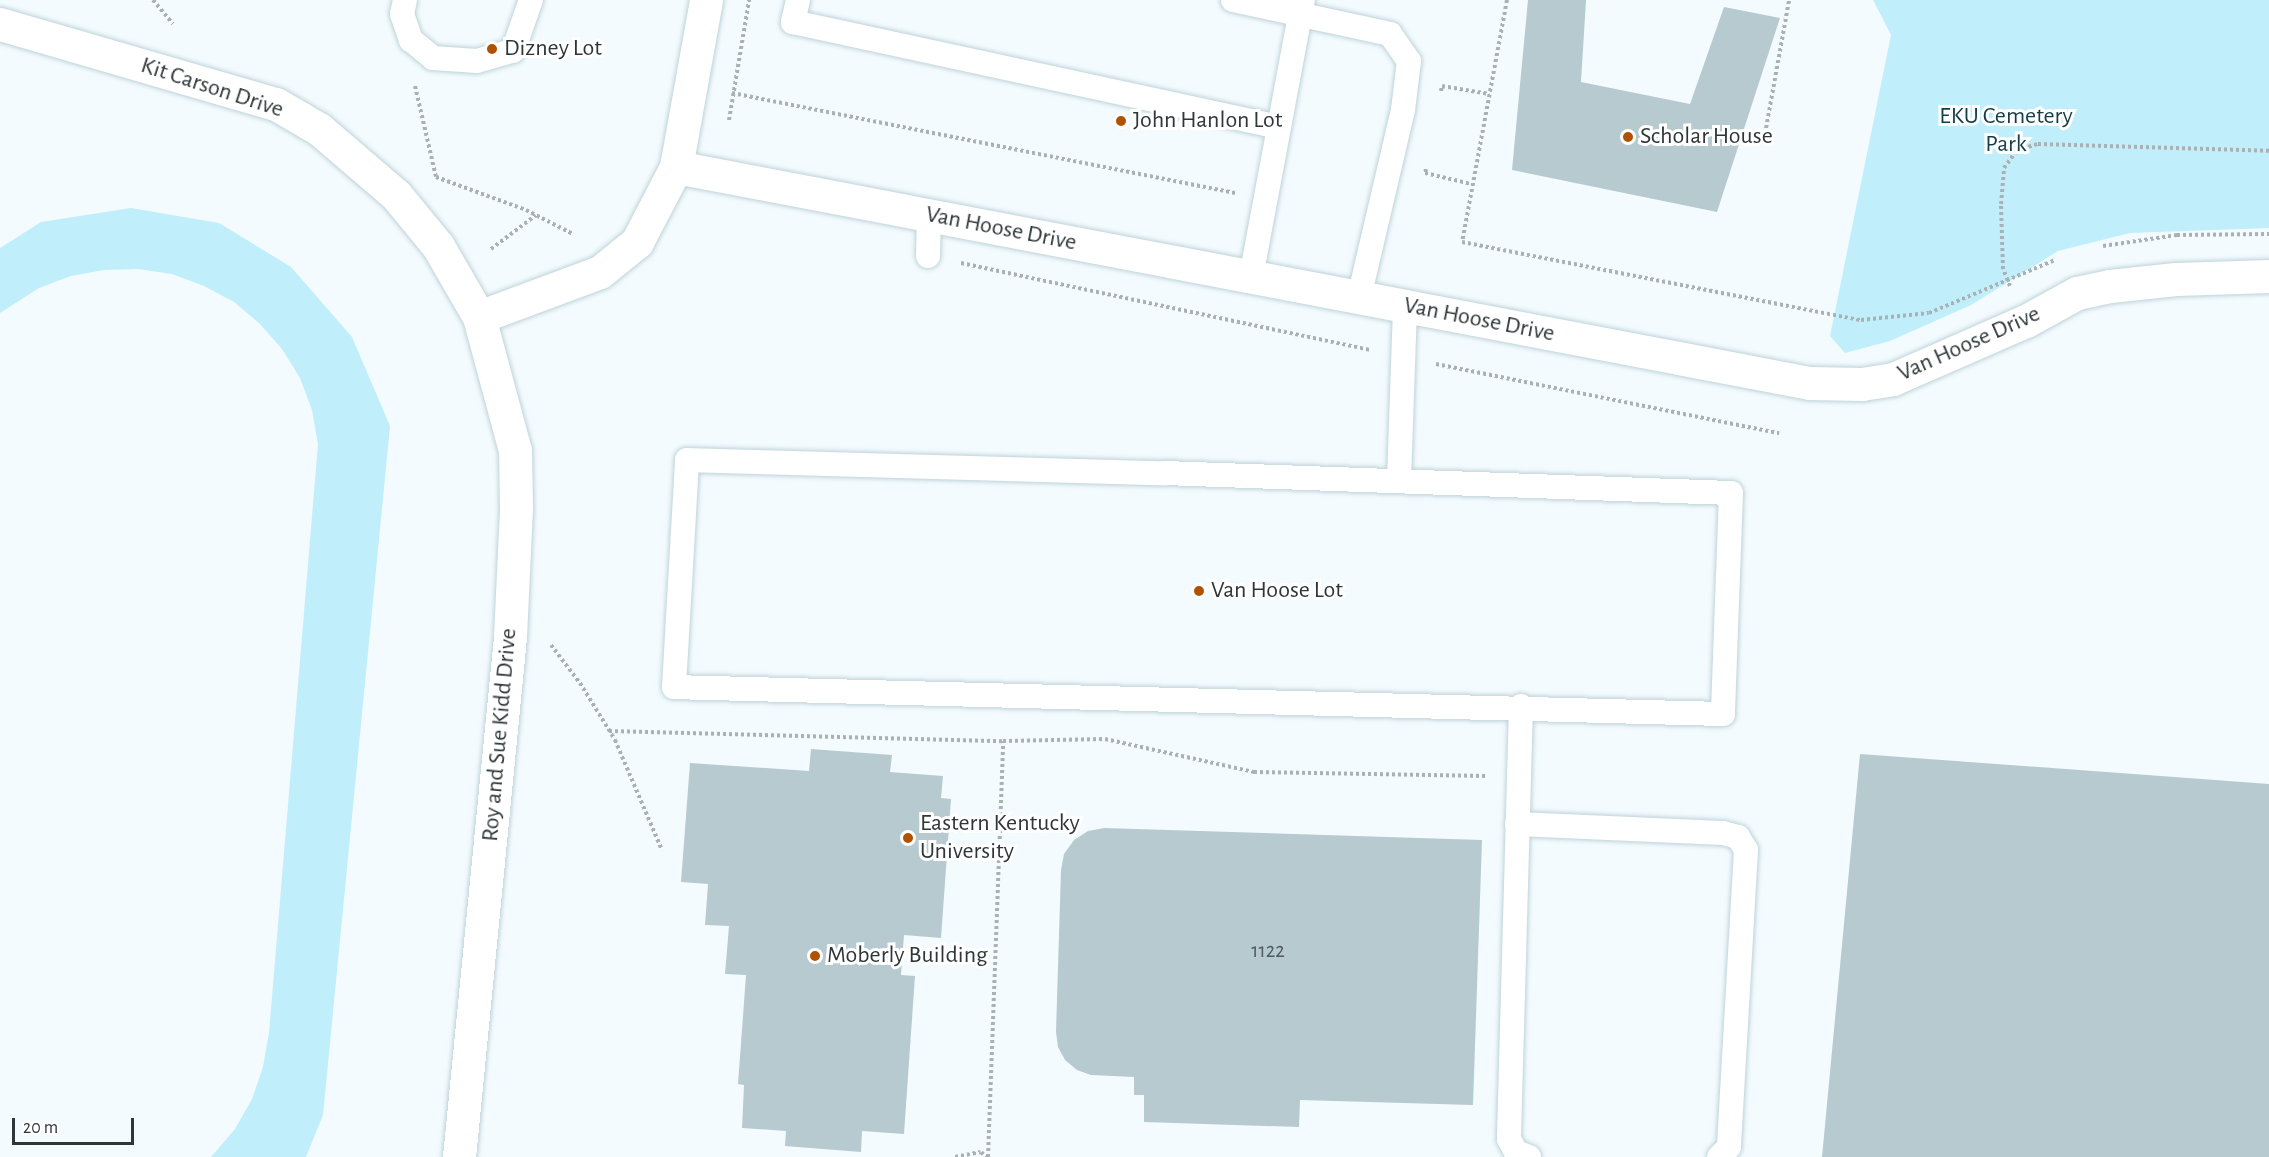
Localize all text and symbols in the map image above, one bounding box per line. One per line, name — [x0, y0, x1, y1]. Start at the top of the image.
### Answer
place label: Dizney Lot — [504, 35, 602, 63]
marker: Dizney Lot — [485, 42, 499, 56]
street label: Kit Carson Drive — [137, 51, 287, 125]
park label: EKU Cemetery Park — [1939, 103, 2073, 159]
place label: John Hanlon Lot — [1133, 107, 1282, 135]
marker: John Hanlon Lot — [1114, 114, 1128, 128]
place label: Scholar House — [1640, 123, 1773, 151]
marker: Scholar House — [1621, 130, 1635, 144]
street label: Van Hoose Drive — [923, 200, 1079, 258]
street label: Van Hoose Drive — [1401, 291, 1557, 349]
street label: Van Hoose Drive — [1893, 300, 2045, 388]
place label: Van Hoose Lot — [1211, 577, 1343, 605]
marker: Van Hoose Lot — [1192, 584, 1206, 598]
street label: Roy and Sue Kidd Drive — [476, 627, 524, 843]
place label: Eastern Kentucky University — [920, 810, 1080, 866]
marker: Eastern Kentucky University — [901, 831, 915, 845]
house number: 1122 — [1251, 938, 1285, 964]
place label: Moberly Building — [827, 942, 988, 970]
marker: Moberly Building — [808, 949, 822, 963]
scale bar — [15, 1106, 136, 1144]
text: 20 m — [23, 1119, 58, 1137]

